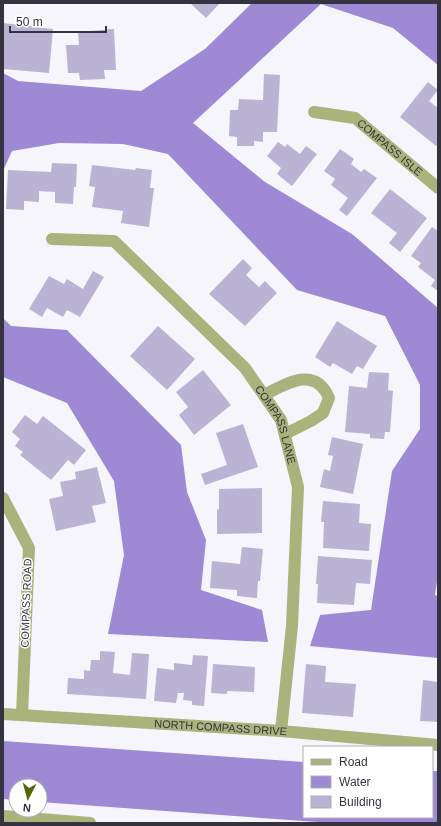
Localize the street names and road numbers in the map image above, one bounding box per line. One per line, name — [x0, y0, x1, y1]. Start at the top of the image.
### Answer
street label: COMPASS ISLE — [355, 117, 425, 178]
street label: COMPASS LANE — [253, 383, 298, 465]
street label: COMPASS ROAD — [18, 558, 34, 648]
street label: NORTH COMPASS DRIVE — [154, 717, 287, 738]

